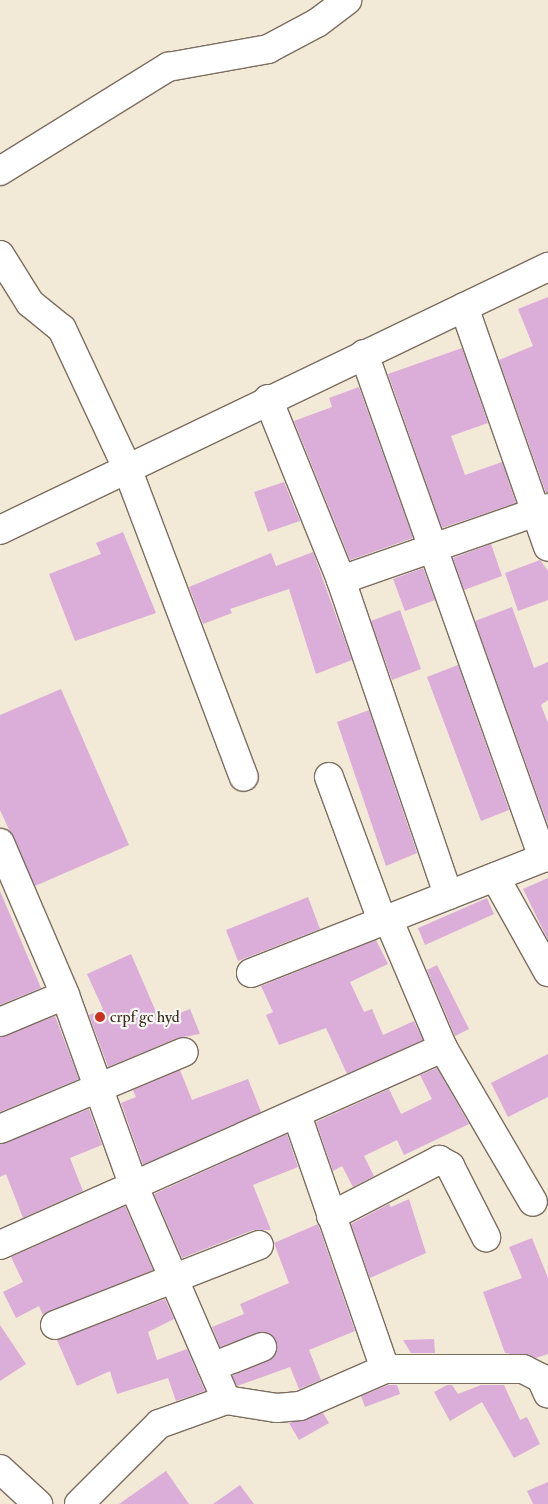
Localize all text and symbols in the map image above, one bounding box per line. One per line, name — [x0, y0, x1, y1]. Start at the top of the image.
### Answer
place label: crpf gc hyd — [110, 1007, 180, 1027]
marker: crpf gc hyd — [94, 1011, 106, 1023]

